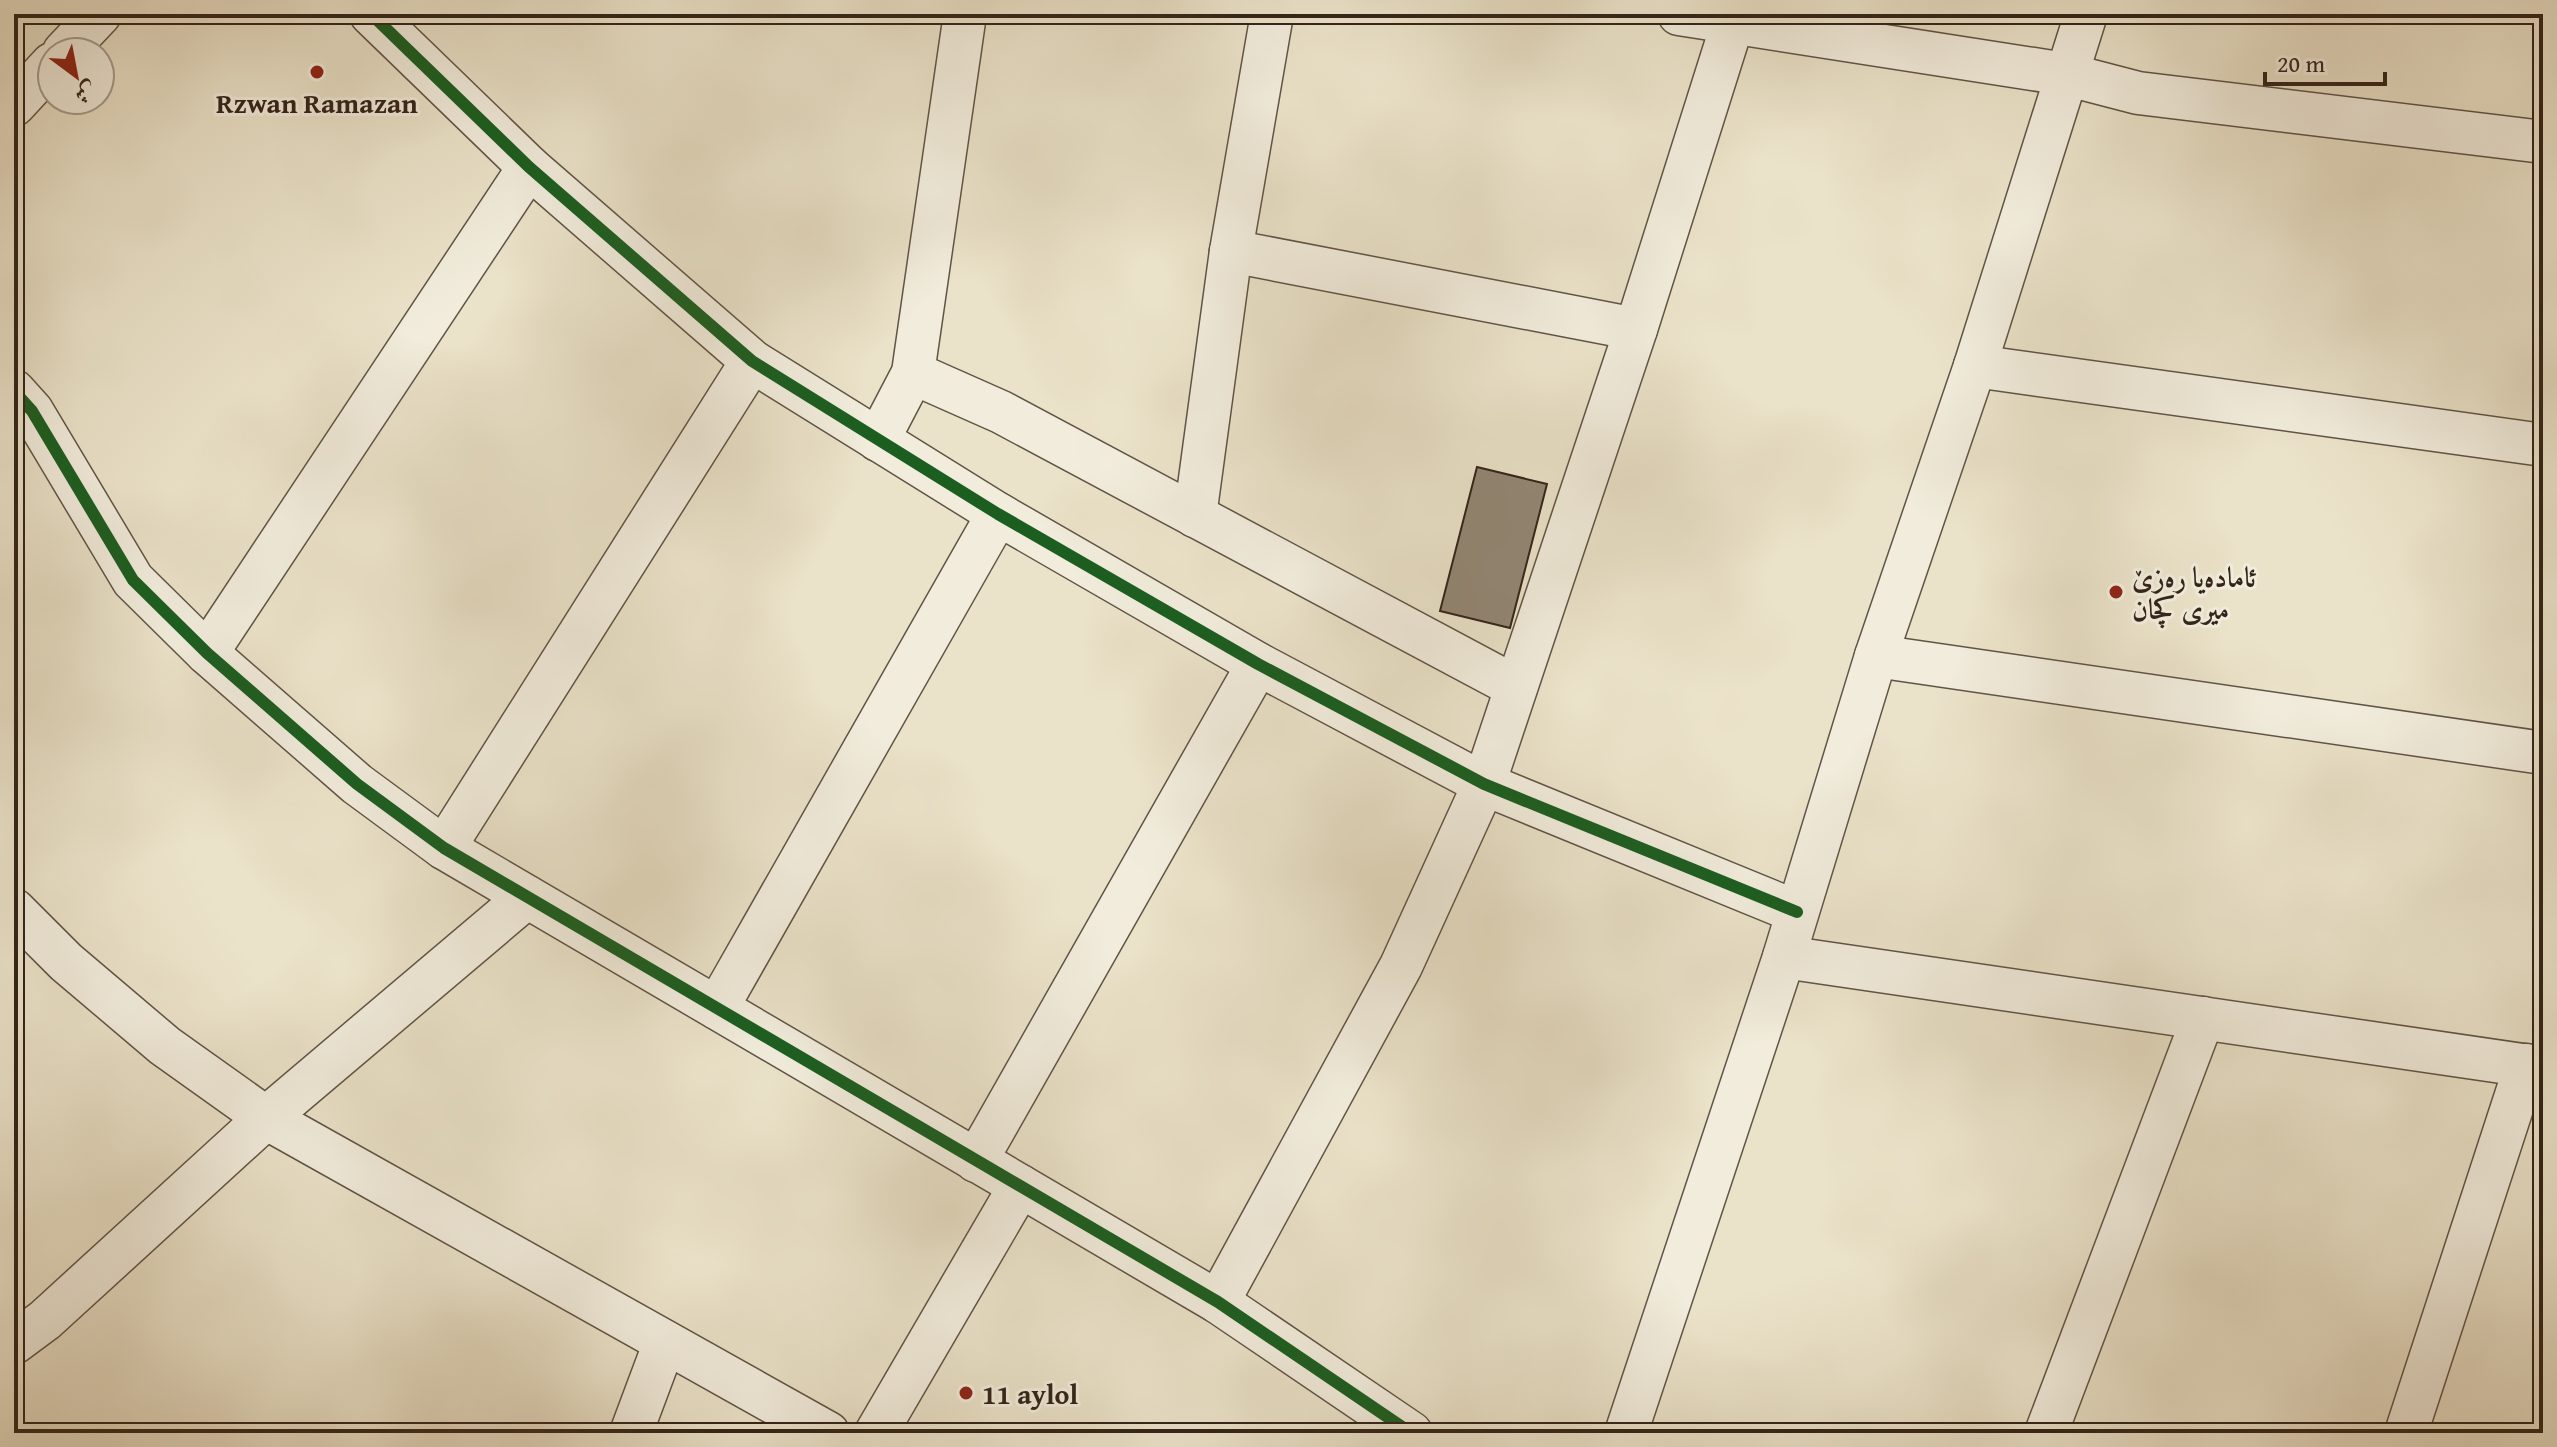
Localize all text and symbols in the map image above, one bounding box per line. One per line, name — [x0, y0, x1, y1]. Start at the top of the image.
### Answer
north arrow — [36, 36, 116, 116]
scale bar — [2265, 36, 2385, 86]
text: 20 m — [2277, 46, 2325, 81]
marker: Rzwan Ramazan — [308, 63, 326, 81]
text: ش — [69, 74, 104, 112]
place label: Rzwan Ramazan — [216, 82, 418, 123]
place label: ئامادەيا رەزێ ميرى كچان — [2132, 556, 2257, 629]
marker: ئامادەيا رەزێ ميرى كچان — [2107, 583, 2125, 601]
place label: 11 aylol — [982, 1373, 1078, 1414]
marker: 11 aylol — [957, 1384, 975, 1402]

